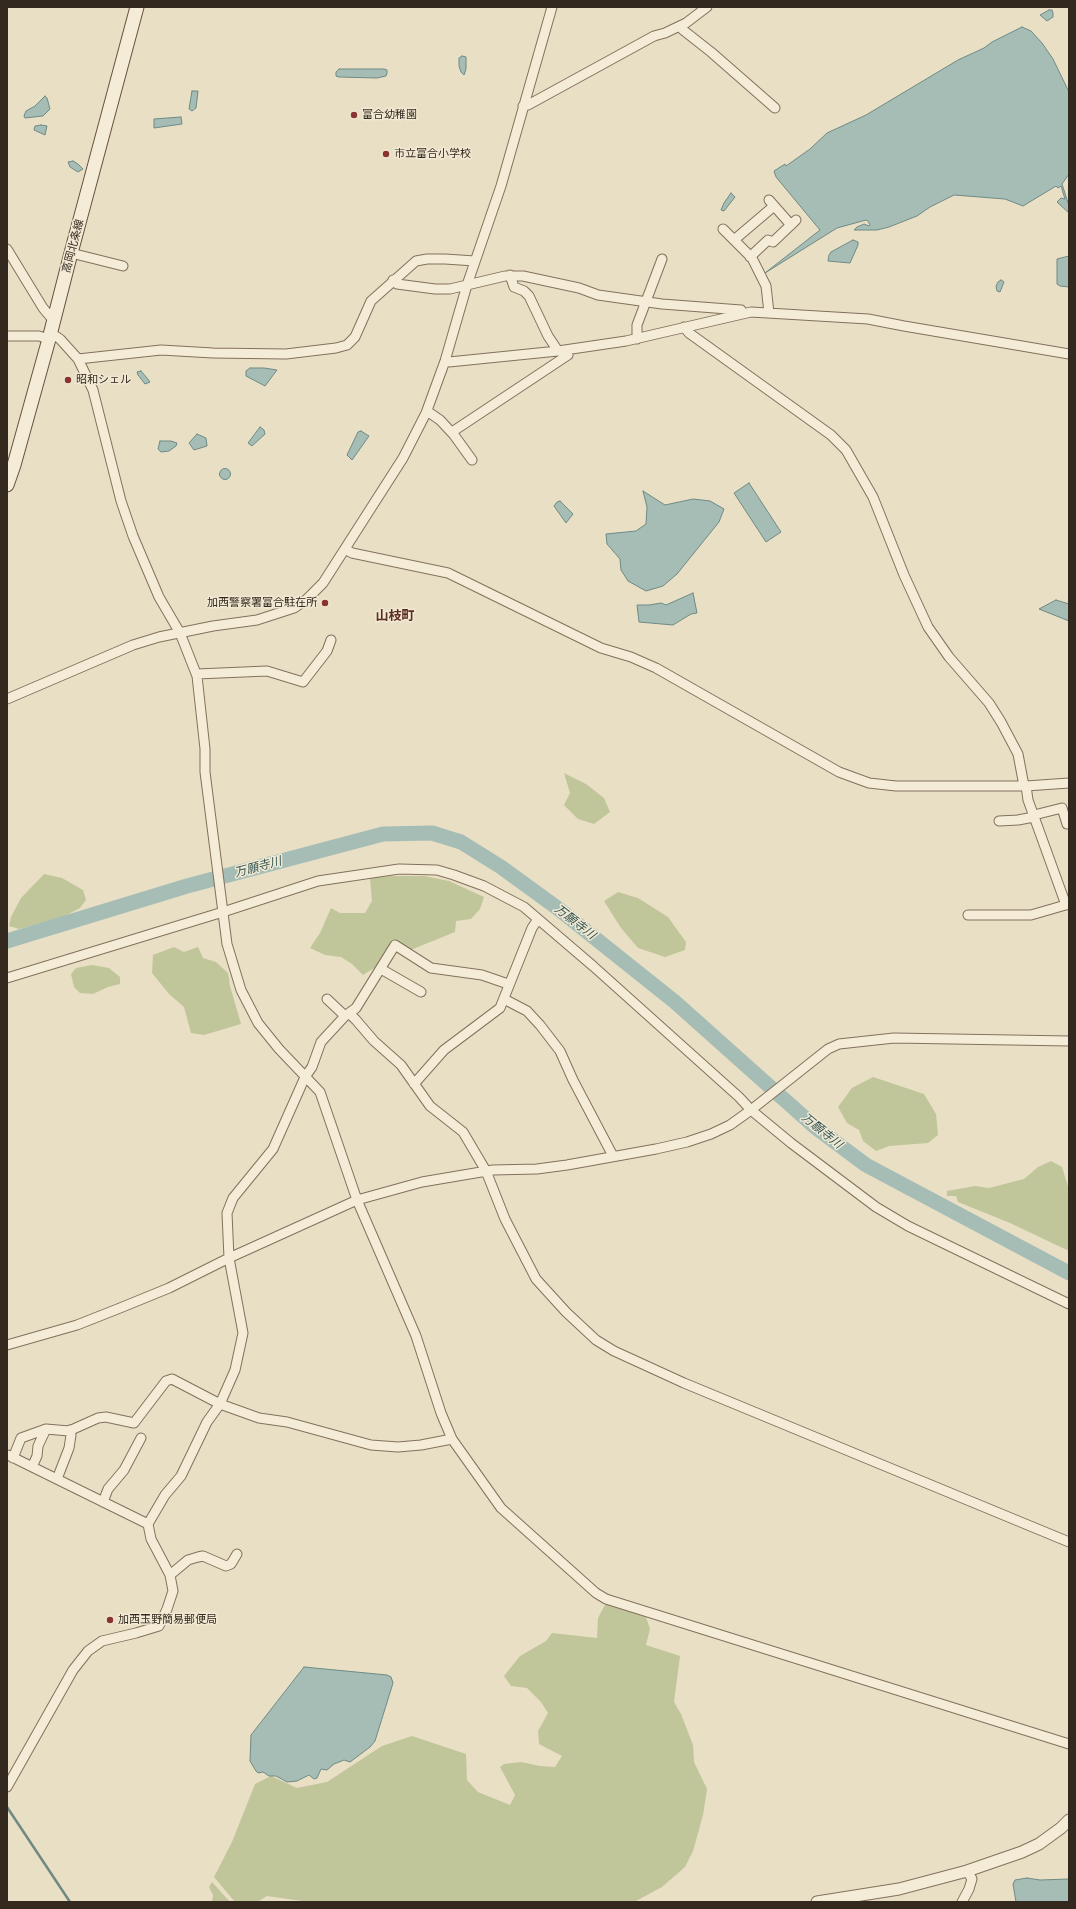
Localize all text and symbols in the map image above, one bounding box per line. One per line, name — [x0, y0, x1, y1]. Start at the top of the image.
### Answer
place label: 富合幼稚園 — [362, 108, 417, 122]
marker: 富合幼稚園 — [349, 110, 359, 120]
place label: 市立富合小学校 — [394, 147, 471, 161]
marker: 市立富合小学校 — [381, 149, 391, 159]
street label: 高岡北条線 — [60, 218, 86, 274]
place label: 昭和シェル — [76, 373, 131, 387]
marker: 昭和シェル — [63, 375, 73, 385]
place label: 加西警察署富合駐在所 — [207, 596, 317, 610]
marker: 加西警察署富合駐在所 — [320, 598, 330, 608]
district label: 山枝町 — [376, 608, 414, 624]
water label: 万願寺川 — [233, 854, 283, 880]
water label: 万願寺川 — [552, 902, 598, 942]
water label: 万願寺川 — [799, 1110, 845, 1152]
place label: 加西玉野簡易郵便局 — [118, 1613, 217, 1627]
marker: 加西玉野簡易郵便局 — [105, 1615, 115, 1625]

